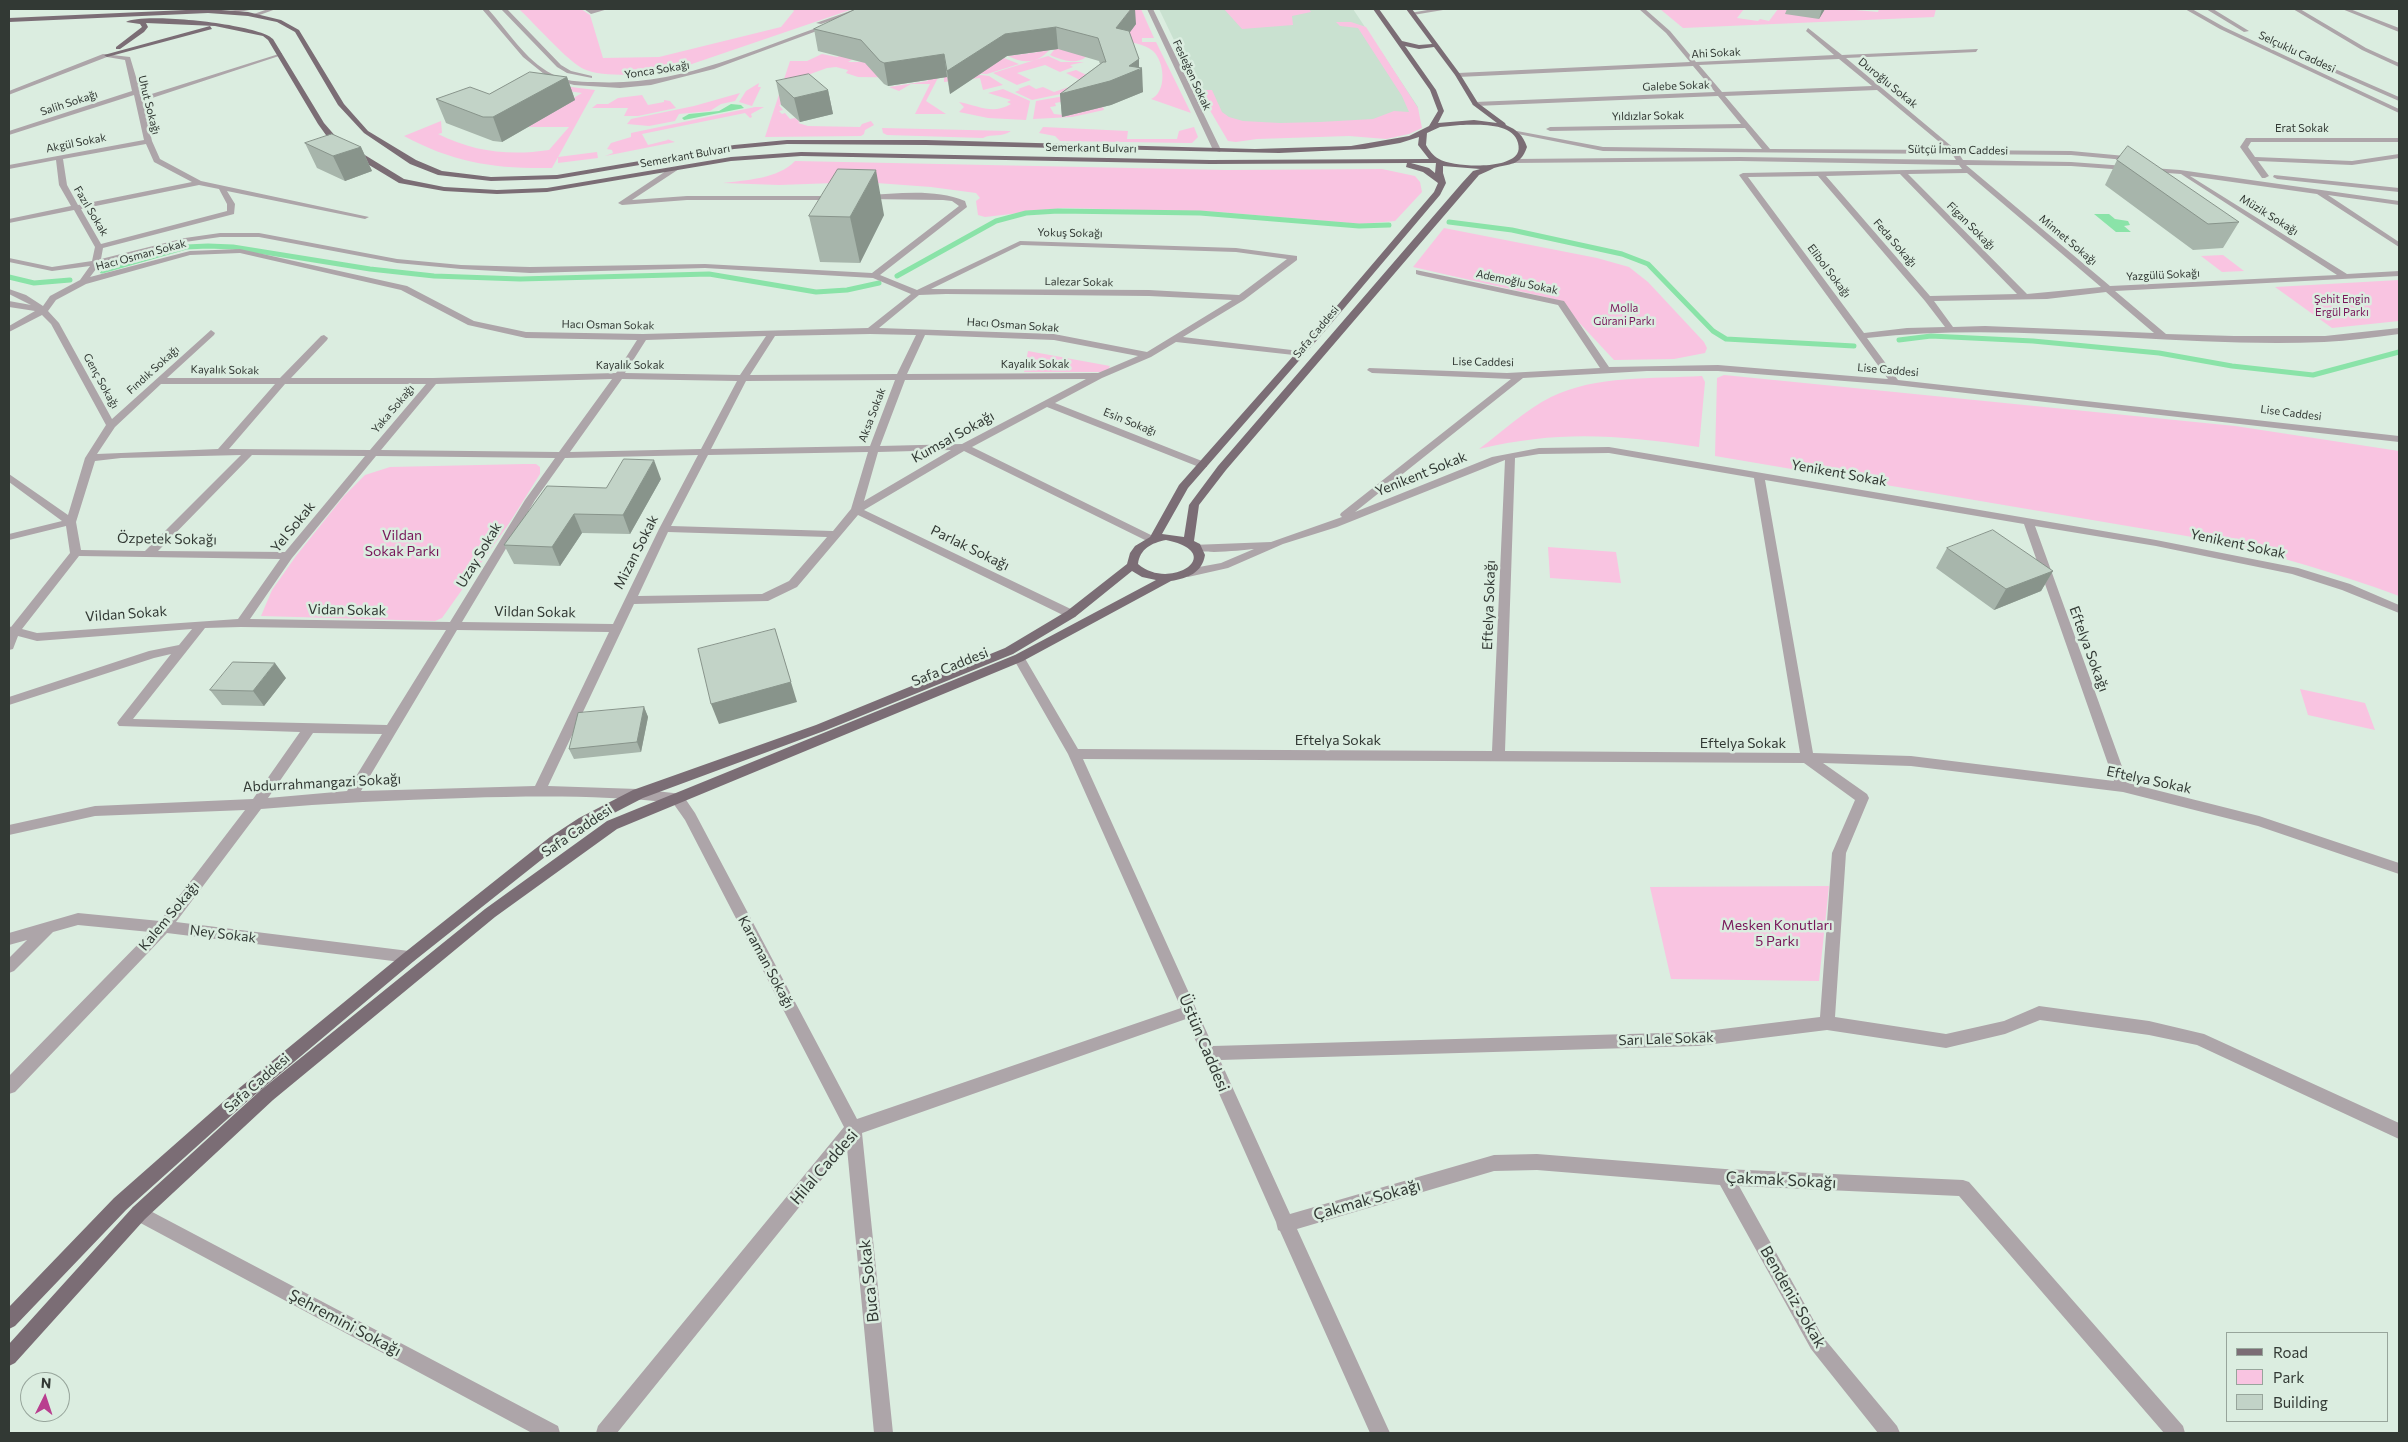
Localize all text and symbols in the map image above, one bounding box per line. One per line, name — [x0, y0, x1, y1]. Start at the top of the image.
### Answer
street label: Selçuklu Caddesi — [2256, 28, 2338, 76]
street label: Fesleğen Sokak — [1170, 38, 1214, 112]
street label: Ahi Sokak — [1691, 45, 1741, 61]
street label: Duroğlu Sokak — [1856, 55, 1920, 111]
street label: Yonca Sokağı — [623, 58, 691, 82]
street label: Uhut Sokağı — [135, 74, 163, 136]
street label: Galebe Sokak — [1642, 78, 1710, 94]
street label: Salih Sokağı — [39, 87, 99, 119]
street label: Yıldızlar Sokak — [1612, 109, 1684, 123]
street label: Erat Sokak — [2275, 121, 2329, 135]
street label: Akgül Sokak — [45, 131, 107, 155]
street label: Semerkant Bulvarı — [1045, 141, 1137, 155]
street label: Semerkant Bulvarı — [639, 142, 731, 170]
street label: Sütçü İmam Caddesi — [1908, 143, 2008, 157]
street label: Fazıl Sokak — [71, 184, 111, 238]
street label: Müzik Sokağı — [2237, 192, 2301, 238]
street label: Figan Sokağı — [1944, 199, 1998, 253]
street label: Minnet Sokağı — [2036, 212, 2100, 268]
street label: Feda Sokağı — [1870, 216, 1920, 270]
street label: Yokuş Sokağı — [1037, 226, 1103, 240]
street label: Hacı Osman Sokak — [94, 237, 188, 273]
street label: Elibol Sokağı — [1805, 242, 1853, 300]
street label: Yazgülü Sokağı — [2126, 266, 2200, 284]
street label: Ademoğlu Sokak — [1475, 267, 1559, 297]
street label: Lalezar Sokak — [1044, 275, 1114, 289]
park label: Şehit Engin Ergül Parkı — [2314, 292, 2370, 318]
park label: Molla Gürani Parkı — [1593, 301, 1655, 327]
street label: Safa Caddesi — [1290, 303, 1342, 361]
street label: Hacı Osman Sokak — [966, 315, 1060, 335]
street label: Hacı Osman Sokak — [561, 318, 655, 332]
street label: Fındık Sokağı — [124, 343, 182, 397]
street label: Genç Sokağı — [80, 351, 122, 411]
street label: Lise Caddesi — [1452, 355, 1514, 369]
street label: Kayalık Sokak — [1001, 357, 1069, 371]
street label: Kayalık Sokak — [596, 358, 664, 372]
street label: Lise Caddesi — [1857, 361, 1919, 379]
street label: Kayalık Sokak — [191, 363, 259, 377]
street label: Yaka Sokağı — [369, 382, 417, 436]
street label: Aksa Sokak — [856, 386, 888, 444]
street label: Lise Caddesi — [2260, 403, 2322, 423]
street label: Esin Sokağı — [1101, 405, 1159, 439]
street label: Kumsal Sokağı — [909, 407, 997, 467]
street label: Yenikent Sokak — [1373, 448, 1469, 500]
street label: Yenikent Sokak — [1790, 456, 1888, 490]
street label: Yel Sokak — [267, 498, 319, 556]
street label: Mizan Sokak — [610, 512, 662, 592]
street label: Uzay Sokak — [453, 519, 505, 591]
street label: Parlak Sokağı — [928, 522, 1012, 574]
street label: Yenikent Sokak — [2189, 526, 2287, 562]
park label: Vildan Sokak Parkı — [365, 527, 439, 560]
street label: Özpetek Sokağı — [117, 530, 217, 548]
street label: Eftelya Sokağı — [1479, 560, 1499, 650]
street label: Vidan Sokak — [308, 601, 386, 619]
street label: Vildan Sokak — [85, 603, 167, 625]
street label: Vildan Sokak — [494, 603, 576, 621]
street label: Eftelya Sokağı — [2066, 604, 2112, 694]
street label: Safa Caddesi — [909, 644, 991, 690]
street label: Eftelya Sokak — [1295, 732, 1381, 748]
street label: Eftelya Sokak — [1700, 735, 1786, 751]
street label: Eftelya Sokak — [2105, 763, 2193, 797]
street label: Abdurrahmangazi Sokağı — [242, 770, 402, 796]
street label: Safa Caddesi — [539, 801, 615, 861]
street label: Kalem Sokağı — [135, 878, 203, 954]
street label: Karaman Sokağı — [735, 913, 797, 1011]
park label: Mesken Konutları 5 Parkı — [1721, 917, 1833, 950]
street label: Ney Sokak — [189, 922, 257, 946]
street label: Üstün Caddesi — [1175, 991, 1233, 1095]
street label: Sarı Lale Sokak — [1618, 1029, 1714, 1049]
street label: Safa Caddesi — [221, 1050, 293, 1116]
street label: Hilal Caddesi — [786, 1125, 862, 1209]
street label: Çakmak Sokağı — [1725, 1168, 1837, 1192]
street label: Çakmak Sokağı — [1311, 1175, 1423, 1225]
street label: Buca Sokak — [855, 1239, 883, 1323]
street label: Bendeniz Sokak — [1756, 1243, 1830, 1351]
street label: Şehremini Sokağı — [285, 1285, 405, 1361]
legend — [2226, 1332, 2388, 1422]
text: Road — [2273, 1343, 2308, 1361]
text: Park — [2273, 1368, 2304, 1386]
north arrow — [20, 1372, 70, 1422]
text: N — [40, 1374, 52, 1391]
text: Building — [2273, 1393, 2328, 1411]

